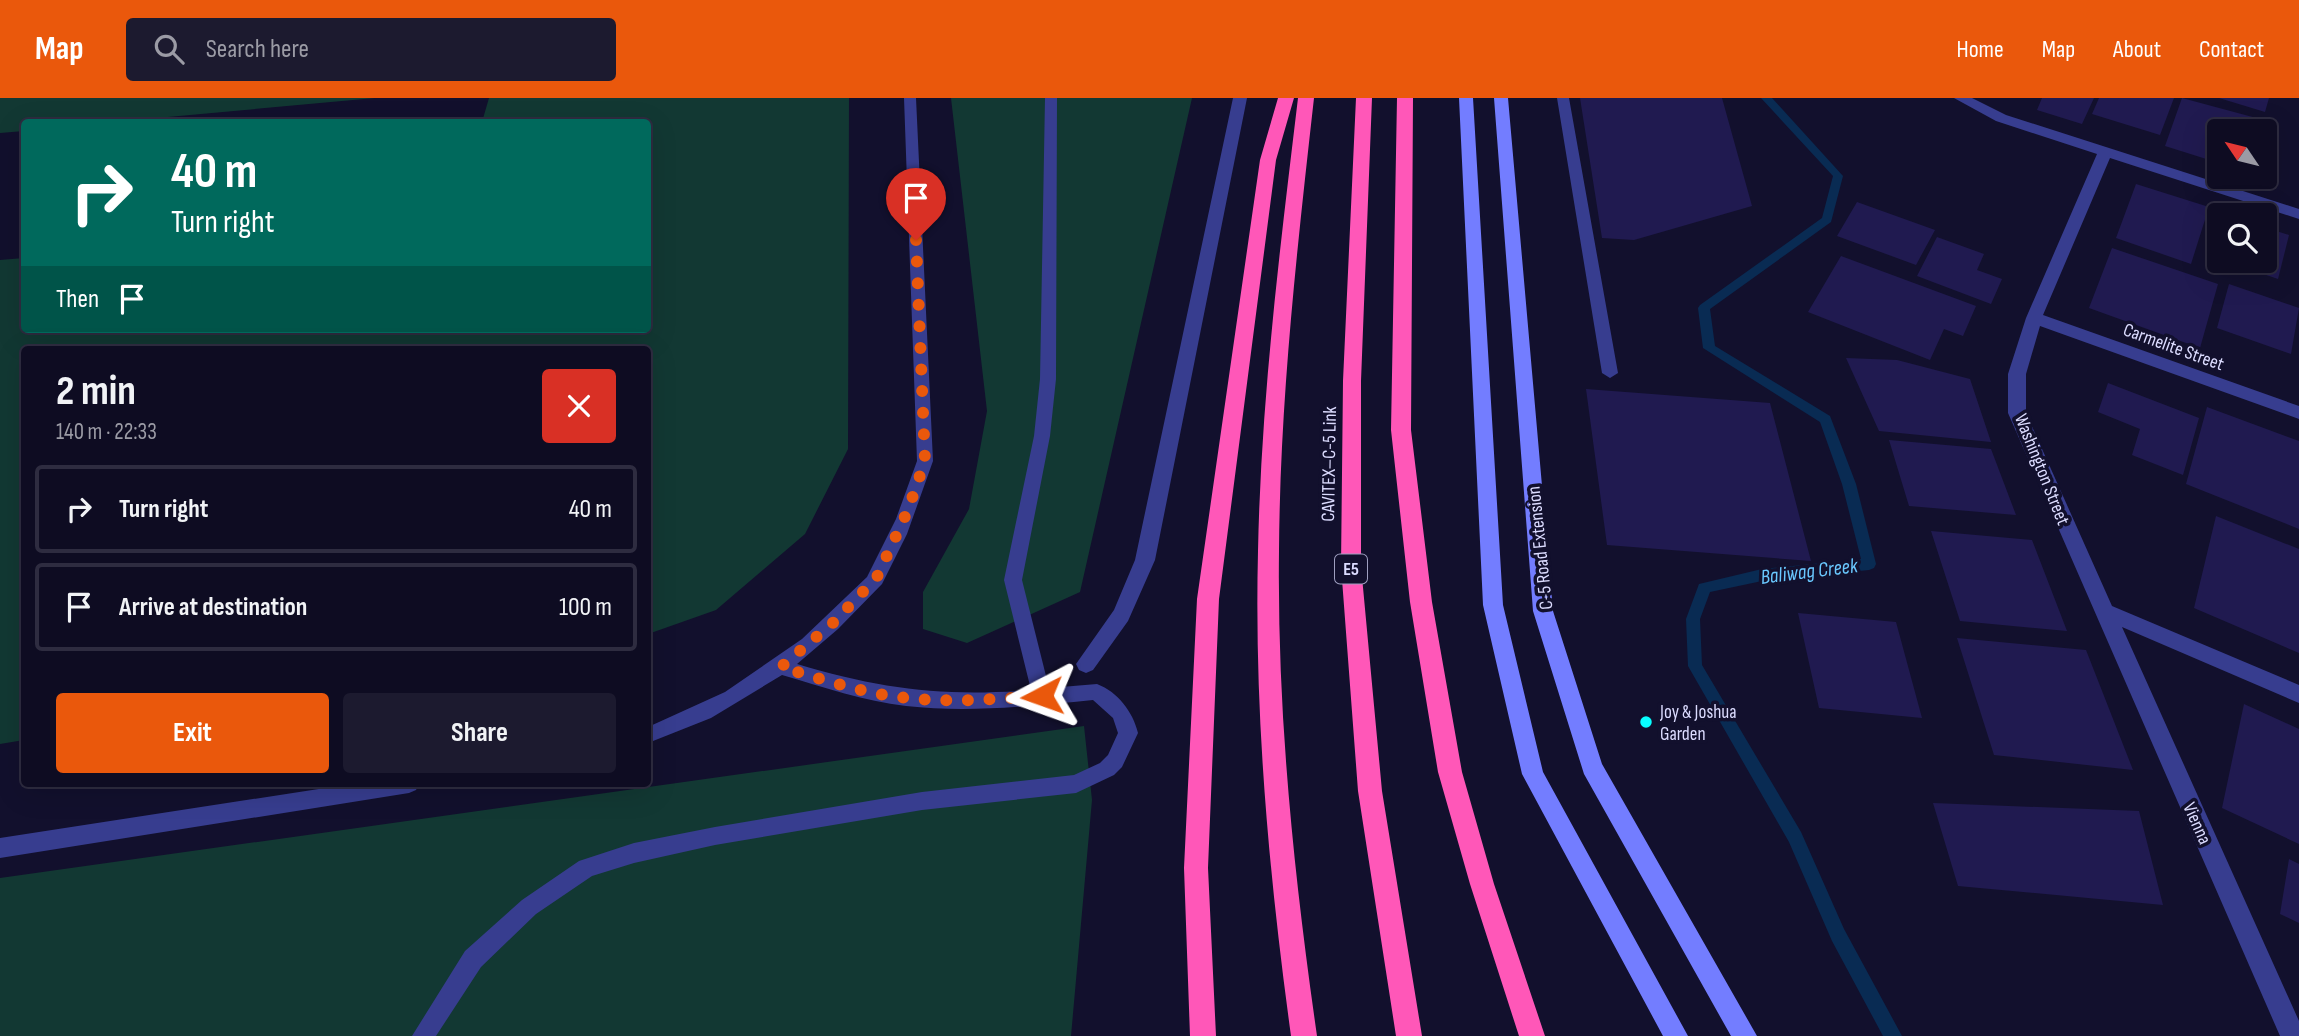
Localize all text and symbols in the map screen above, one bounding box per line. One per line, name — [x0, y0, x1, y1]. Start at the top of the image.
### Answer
search box — [126, 18, 616, 81]
text: Map — [35, 29, 84, 69]
icon: search — [150, 30, 188, 68]
text: Search here — [206, 34, 309, 65]
text: Home — [1956, 35, 2004, 64]
text: Map — [2042, 35, 2075, 64]
text: About — [2113, 35, 2161, 64]
text: Contact — [2199, 35, 2264, 64]
north arrow — [2207, 119, 2277, 189]
map controls — [2207, 119, 2277, 273]
text: 40 m — [171, 143, 257, 202]
icon: right — [56, 147, 147, 238]
pin — [886, 168, 946, 240]
icon: arrive — [897, 179, 935, 217]
text: Turn right — [171, 203, 275, 242]
button: search — [2207, 203, 2277, 273]
icon: arrive — [113, 280, 151, 318]
text: Then — [56, 284, 99, 315]
street label: Carmelite Street — [2120, 319, 2227, 376]
text: 2 min — [56, 366, 136, 417]
button: close — [542, 369, 616, 443]
street label: CAVITEX–C-5 Link — [1317, 405, 1342, 522]
street label: Washington Street — [2009, 411, 2074, 529]
text: 140 m · 22:33 — [56, 418, 157, 446]
street label: C-5 Road Extension — [1523, 485, 1558, 611]
icon: right — [60, 490, 98, 528]
text: Turn right — [119, 494, 208, 525]
text: 40 m — [569, 494, 612, 525]
water label: Baliwag Creek — [1759, 553, 1860, 590]
road number: E5 — [1335, 555, 1367, 584]
icon: arrive — [60, 588, 98, 626]
text: Arrive at destination — [119, 592, 307, 623]
text: 100 m — [559, 592, 612, 623]
position arrow — [1005, 659, 1079, 733]
button: Exit — [56, 693, 329, 773]
button: Share — [343, 693, 616, 773]
place label: Joy & Joshua Garden — [1659, 701, 1737, 746]
marker: Joy & Joshua Garden — [1638, 714, 1654, 730]
street label: Vienna — [2177, 799, 2216, 848]

